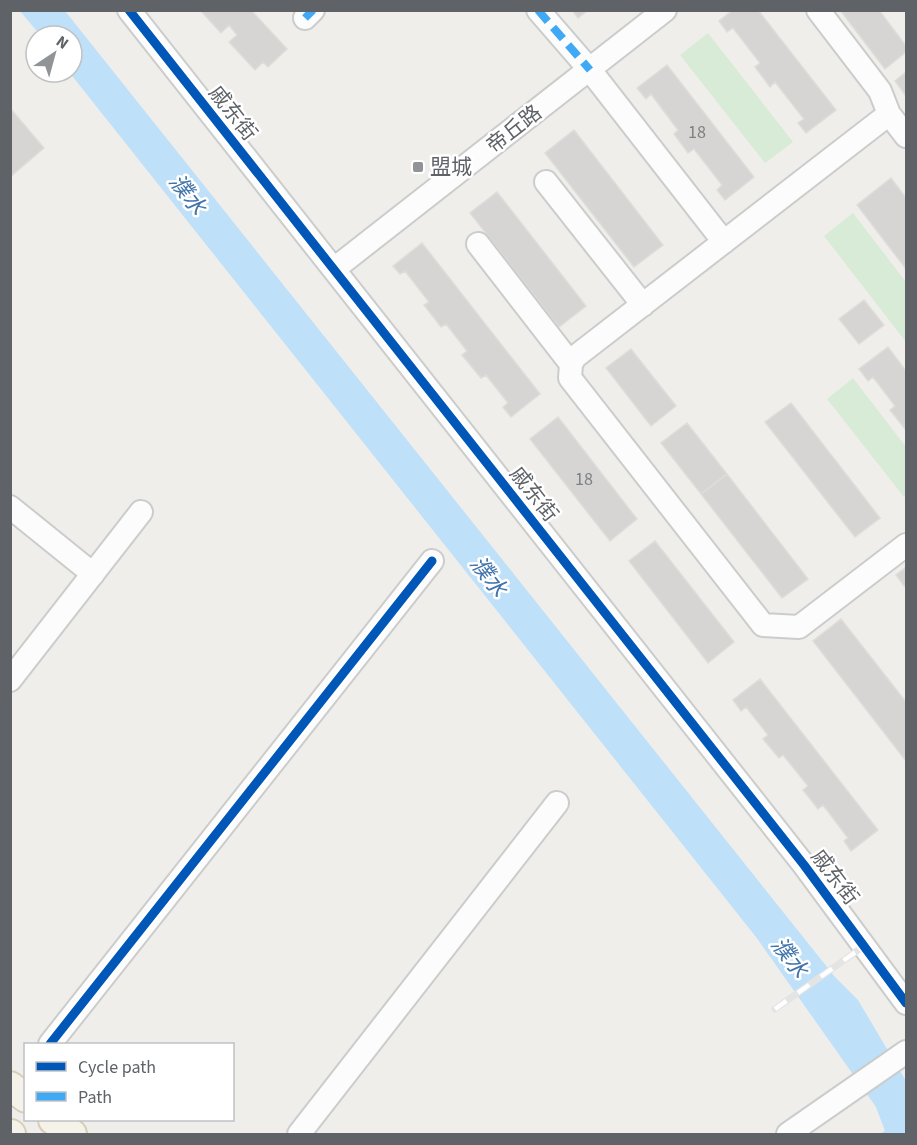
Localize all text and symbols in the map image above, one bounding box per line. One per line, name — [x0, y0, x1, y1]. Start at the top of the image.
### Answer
north arrow — [24, 24, 84, 84]
text: N — [51, 31, 73, 55]
street label: 戚东街 — [202, 79, 264, 147]
street label: 帝丘路 — [480, 98, 548, 160]
house number: 18 — [688, 120, 706, 145]
place label: 盟城 — [430, 152, 472, 182]
marker: 盟城 — [411, 160, 425, 174]
water label: 濮水 — [161, 167, 214, 223]
street label: 戚东街 — [503, 460, 565, 528]
house number: 18 — [575, 467, 593, 492]
water label: 濮水 — [462, 549, 515, 605]
street label: 戚东街 — [804, 843, 866, 911]
water label: 濮水 — [763, 930, 816, 986]
legend — [24, 1043, 234, 1121]
text: Cycle path — [78, 1055, 156, 1080]
text: Path — [78, 1085, 112, 1110]

